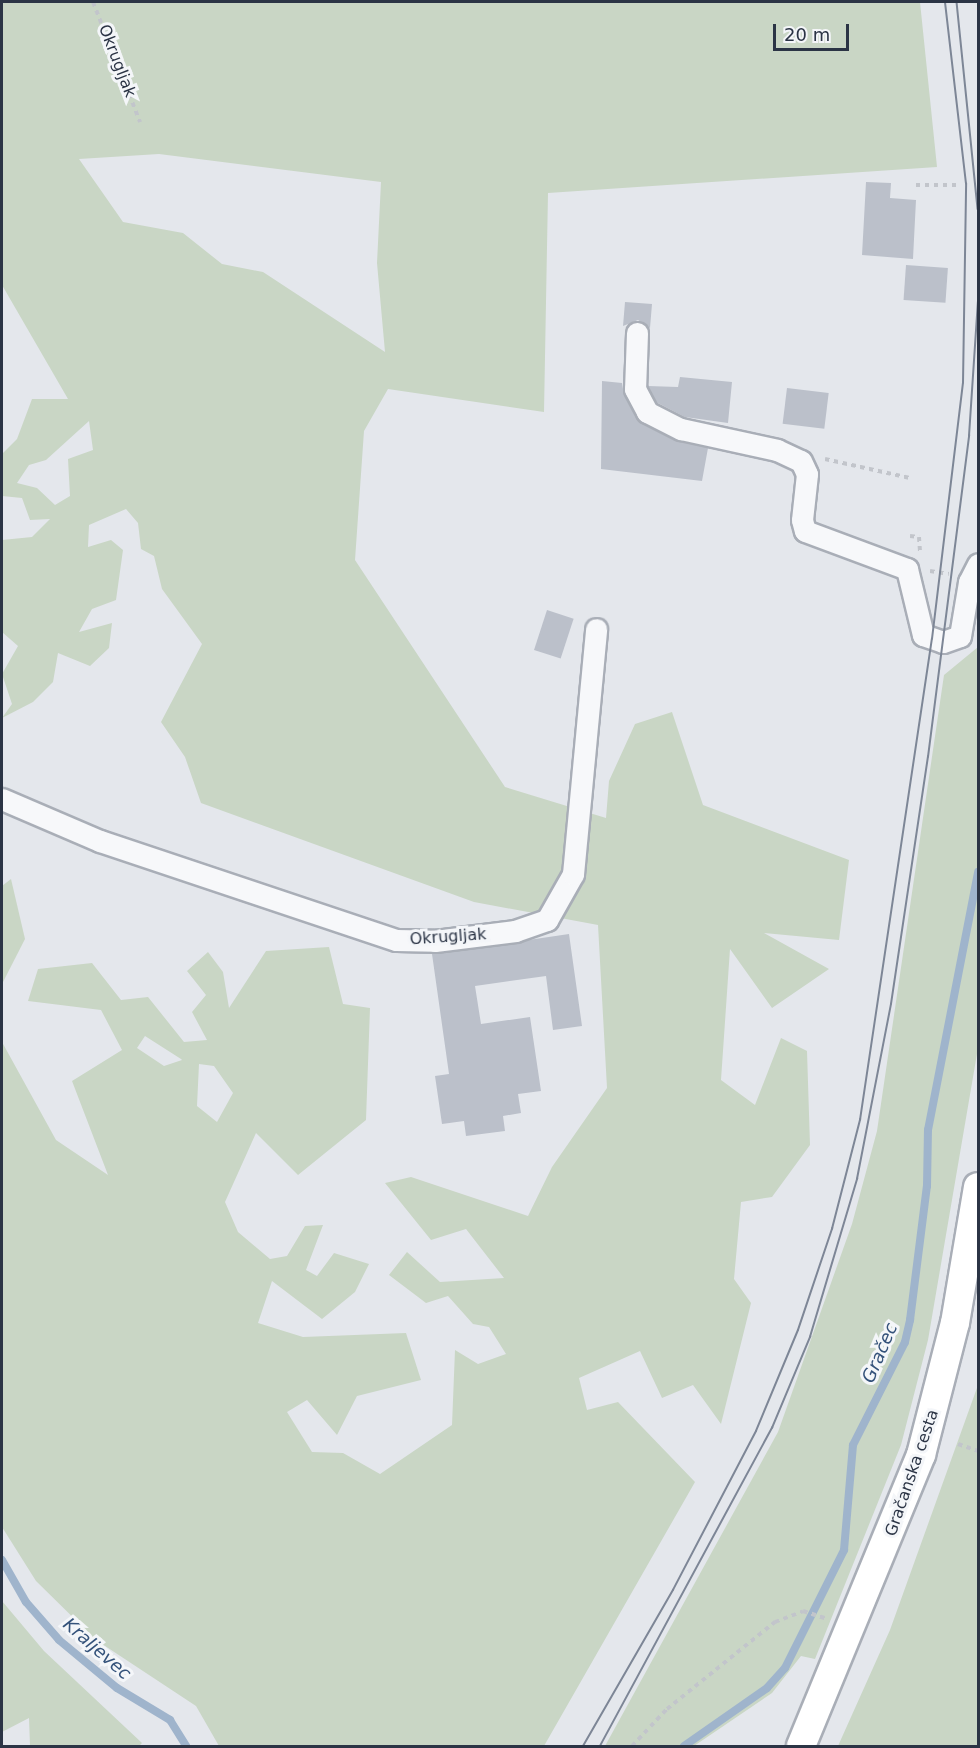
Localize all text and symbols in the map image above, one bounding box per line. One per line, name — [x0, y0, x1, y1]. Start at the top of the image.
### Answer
scale bar — [776, 12, 852, 50]
street label: Okrugljak — [94, 22, 140, 100]
text: 20 m — [784, 24, 830, 45]
street label: Okrugljak — [409, 925, 487, 949]
water label: Gračec — [858, 1320, 902, 1386]
street label: Gračanska cesta — [881, 1407, 943, 1539]
water label: Kraljevec — [59, 1614, 135, 1684]

